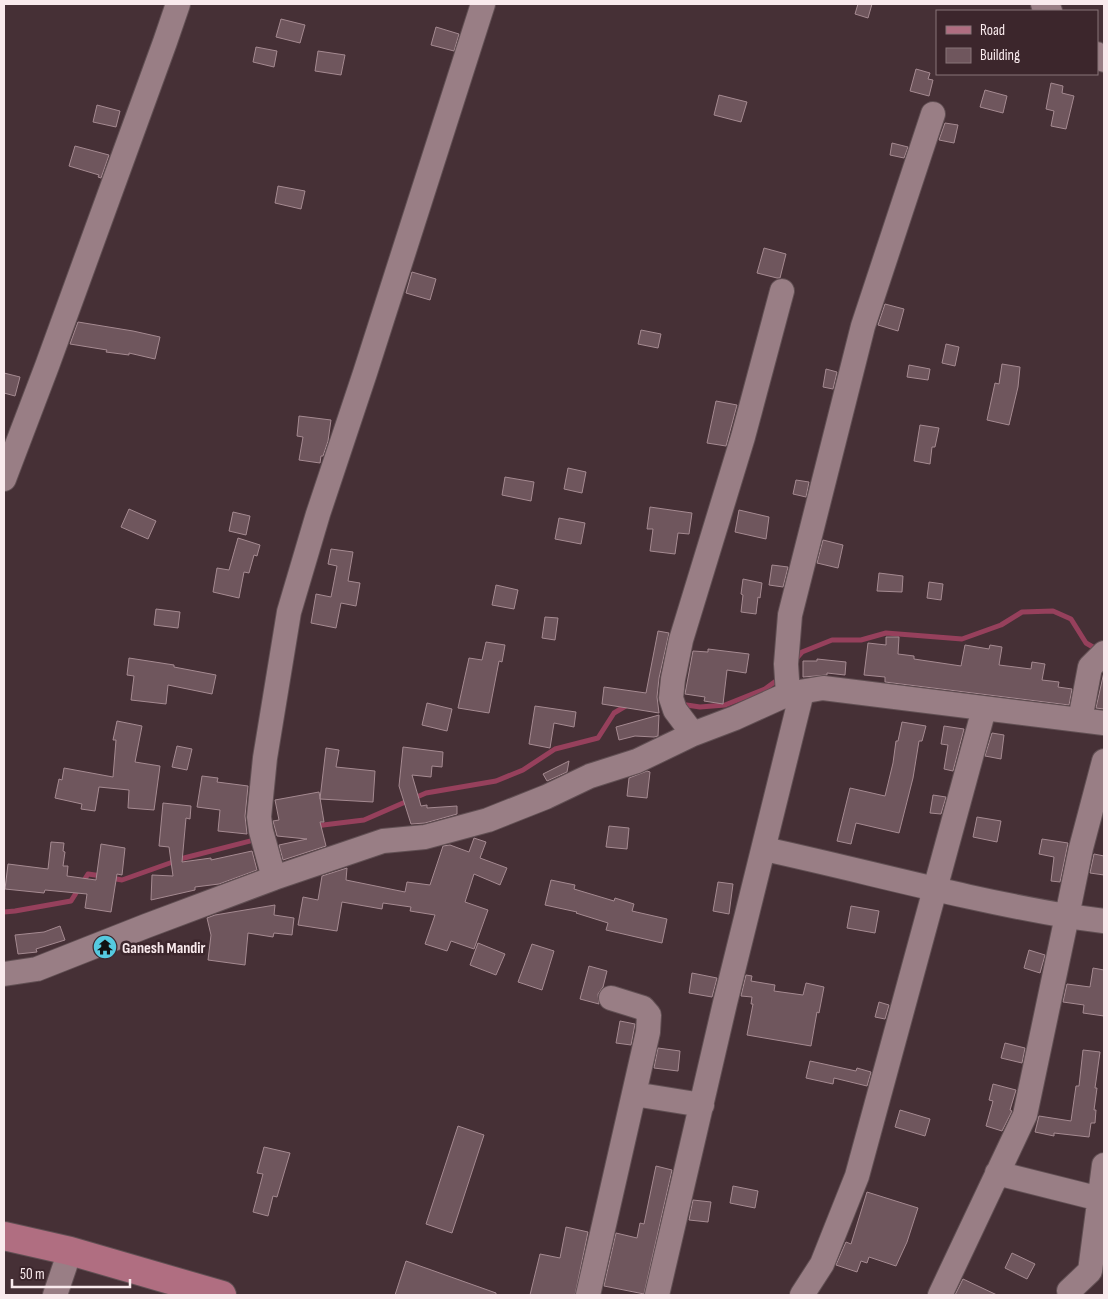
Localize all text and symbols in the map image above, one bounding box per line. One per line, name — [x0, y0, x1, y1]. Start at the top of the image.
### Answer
legend — [936, 10, 1098, 75]
text: Road — [980, 21, 1005, 40]
text: Building — [980, 46, 1020, 65]
temple icon: Ganesh Mandir — [92, 934, 118, 960]
place label: Ganesh Mandir — [122, 939, 206, 958]
scale bar — [12, 1256, 130, 1288]
text: 50 m — [20, 1265, 45, 1284]

